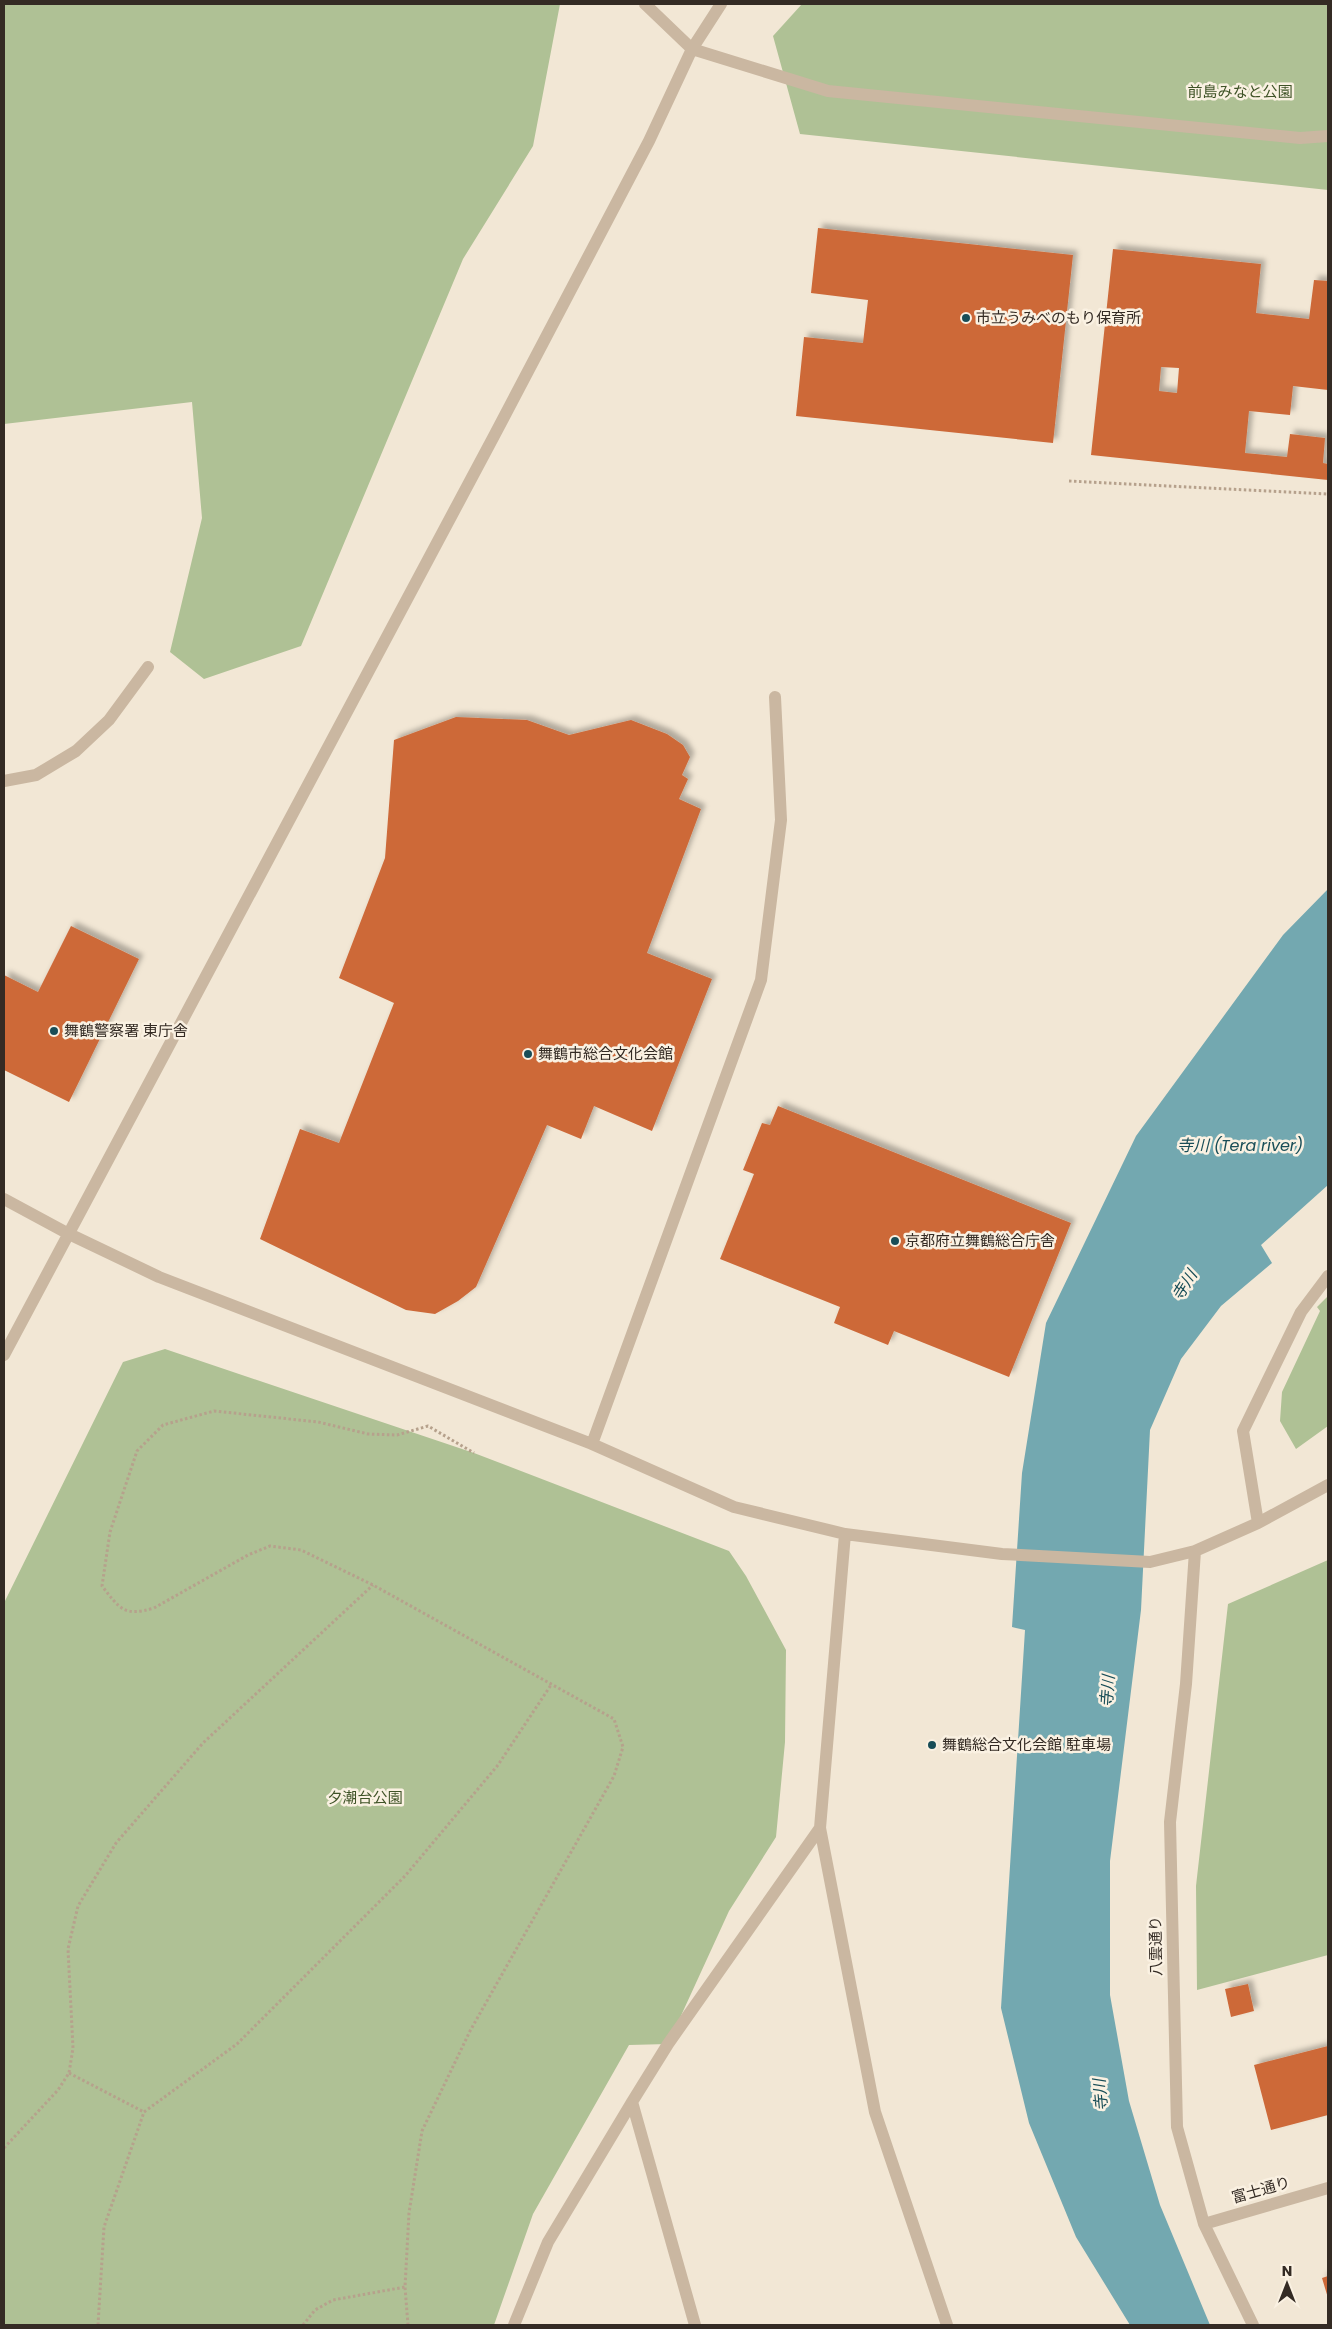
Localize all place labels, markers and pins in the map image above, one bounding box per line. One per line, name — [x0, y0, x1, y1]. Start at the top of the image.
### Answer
place label: 市立うみべのもり保育所 — [976, 307, 1141, 328]
marker: 市立うみべのもり保育所 — [960, 312, 972, 324]
place label: 舞鶴警察署 東庁舎 — [64, 1020, 188, 1041]
marker: 舞鶴警察署 東庁舎 — [48, 1025, 60, 1037]
place label: 舞鶴市総合文化会館 — [538, 1043, 673, 1064]
marker: 舞鶴市総合文化会館 — [522, 1048, 534, 1060]
place label: 京都府立舞鶴総合庁舎 — [905, 1230, 1055, 1251]
marker: 京都府立舞鶴総合庁舎 — [889, 1235, 901, 1247]
place label: 舞鶴総合文化会館 駐車場 — [942, 1734, 1111, 1755]
marker: 舞鶴総合文化会館 駐車場 — [926, 1739, 938, 1751]

